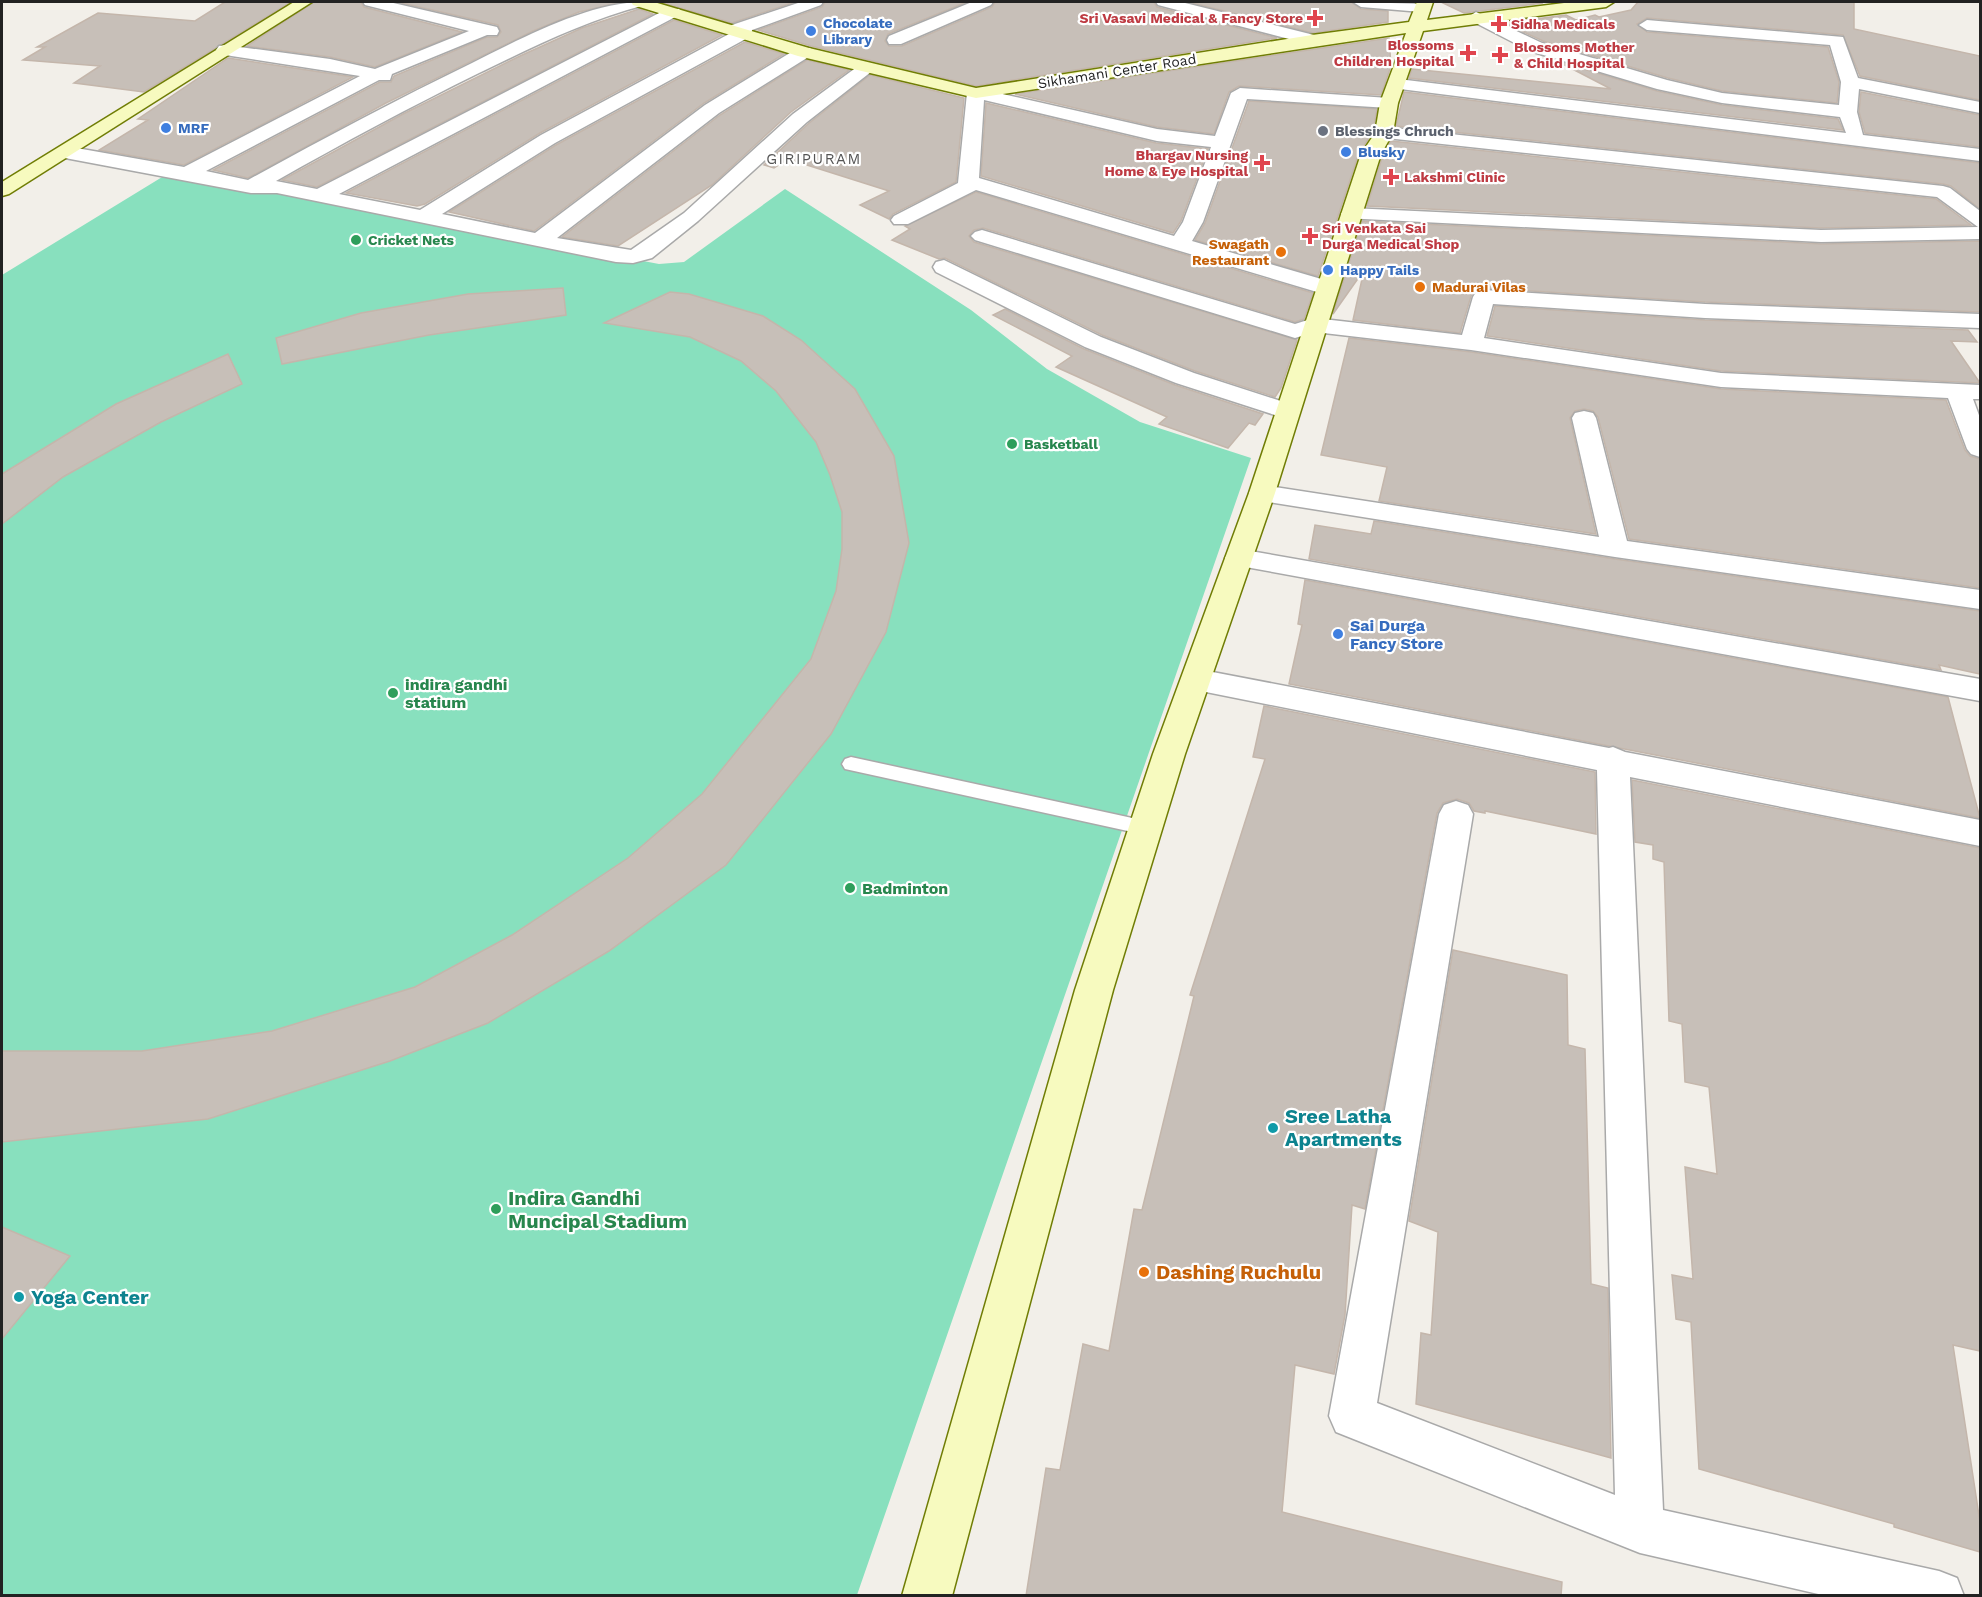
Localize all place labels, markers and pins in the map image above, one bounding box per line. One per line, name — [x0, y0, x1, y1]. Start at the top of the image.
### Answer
place label: Sri Vasavi Medical & Fancy Store — [1079, 10, 1303, 26]
marker: Sri Vasavi Medical & Fancy Store — [1308, 11, 1322, 25]
place label: Chocolate Library — [823, 15, 893, 47]
place label: Sidha Medicals — [1511, 16, 1616, 32]
marker: Sidha Medicals — [1492, 17, 1506, 31]
marker: Chocolate Library — [804, 24, 818, 38]
place label: Blossoms Children Hospital — [1334, 37, 1455, 69]
place label: Blossoms Mother & Child Hospital — [1514, 39, 1635, 71]
marker: Blossoms Children Hospital — [1459, 44, 1477, 62]
marker: Blossoms Mother & Child Hospital — [1491, 46, 1509, 64]
place label: MRF — [178, 120, 209, 136]
marker: MRF — [159, 121, 173, 135]
place label: Blessings Chruch — [1335, 123, 1454, 139]
marker: Blessings Chruch — [1316, 124, 1330, 138]
place label: Blusky — [1358, 144, 1405, 160]
marker: Blusky — [1339, 145, 1353, 159]
place label: Bhargav Nursing Home & Eye Hospital — [1104, 147, 1248, 179]
marker: Bhargav Nursing Home & Eye Hospital — [1253, 154, 1271, 172]
marker: Lakshmi Clinic — [1382, 168, 1400, 186]
place label: Lakshmi Clinic — [1404, 169, 1506, 185]
place label: Sri Venkata Sai Durga Medical Shop — [1322, 220, 1460, 252]
marker: Sri Venkata Sai Durga Medical Shop — [1303, 229, 1317, 243]
place label: Cricket Nets — [368, 232, 455, 248]
marker: Cricket Nets — [349, 233, 363, 247]
place label: Swagath Restaurant — [1192, 236, 1269, 268]
marker: Swagath Restaurant — [1274, 245, 1288, 259]
place label: Happy Tails — [1340, 262, 1420, 278]
marker: Happy Tails — [1321, 263, 1335, 277]
place label: Madurai Vilas — [1432, 279, 1526, 295]
marker: Madurai Vilas — [1413, 280, 1427, 294]
place label: Basketball — [1024, 436, 1098, 452]
marker: Basketball — [1005, 437, 1019, 451]
place label: Sai Durga Fancy Store — [1350, 616, 1443, 653]
marker: Sai Durga Fancy Store — [1331, 627, 1345, 641]
place label: indira gandhi statium — [405, 675, 508, 712]
marker: indira gandhi statium — [386, 686, 400, 700]
place label: Badminton — [862, 879, 948, 898]
marker: Badminton — [843, 881, 857, 895]
place label: Sree Latha Apartments — [1285, 1104, 1402, 1151]
marker: Sree Latha Apartments — [1266, 1121, 1280, 1135]
place label: Indira Gandhi Muncipal Stadium — [508, 1186, 687, 1233]
marker: Indira Gandhi Muncipal Stadium — [489, 1202, 503, 1216]
place label: Dashing Ruchulu — [1156, 1260, 1321, 1284]
marker: Dashing Ruchulu — [1137, 1265, 1151, 1279]
place label: Yoga Center — [31, 1285, 149, 1309]
marker: Yoga Center — [12, 1290, 26, 1304]

